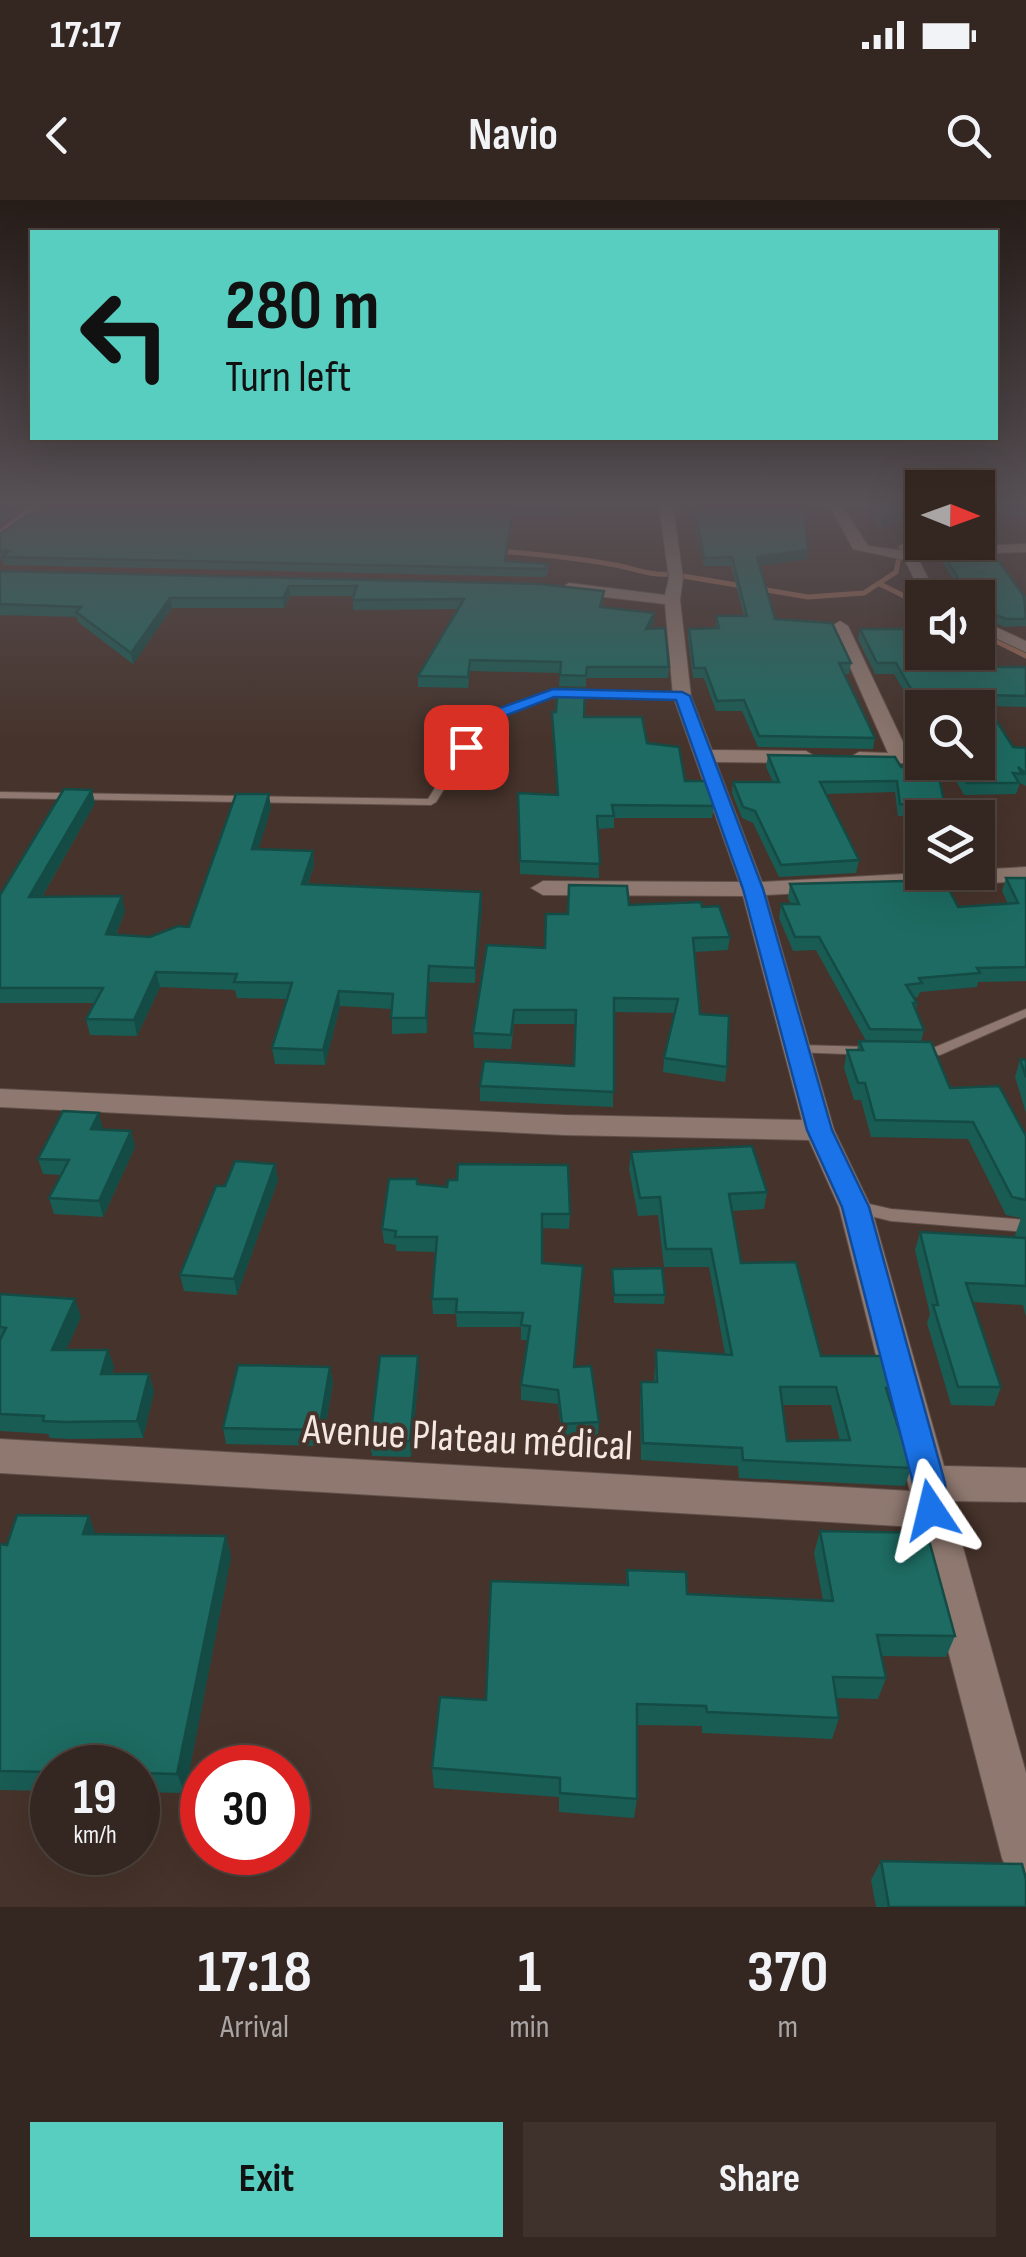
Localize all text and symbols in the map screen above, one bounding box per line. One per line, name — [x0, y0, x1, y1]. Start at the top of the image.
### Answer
text: 17:17 — [50, 13, 121, 58]
icon: back — [30, 108, 85, 163]
text: Navio — [468, 108, 558, 163]
icon: search — [941, 108, 996, 163]
text: 280 m — [225, 265, 379, 349]
icon: left — [60, 270, 190, 400]
text: Turn left — [225, 350, 351, 405]
north arrow — [905, 470, 995, 560]
map controls — [905, 470, 995, 890]
button: sound — [905, 580, 995, 670]
button: search — [905, 690, 995, 780]
pin — [424, 705, 509, 790]
icon: arrive — [439, 720, 494, 775]
button: layers — [905, 800, 995, 890]
street label: Avenue Plateau médical — [301, 1404, 634, 1473]
position arrow — [879, 1458, 983, 1562]
speed limit sign: 30 — [180, 1745, 310, 1875]
text: 19 — [73, 1768, 117, 1828]
text: km/h — [73, 1820, 117, 1851]
text: 17:18 — [198, 1937, 312, 2009]
text: 1 — [518, 1937, 541, 2009]
text: 370 — [747, 1937, 828, 2009]
text: Arrival — [220, 2008, 289, 2047]
text: min — [509, 2008, 550, 2047]
text: m — [777, 2008, 798, 2047]
button: Exit — [30, 2122, 503, 2237]
button: Share — [523, 2122, 996, 2237]

